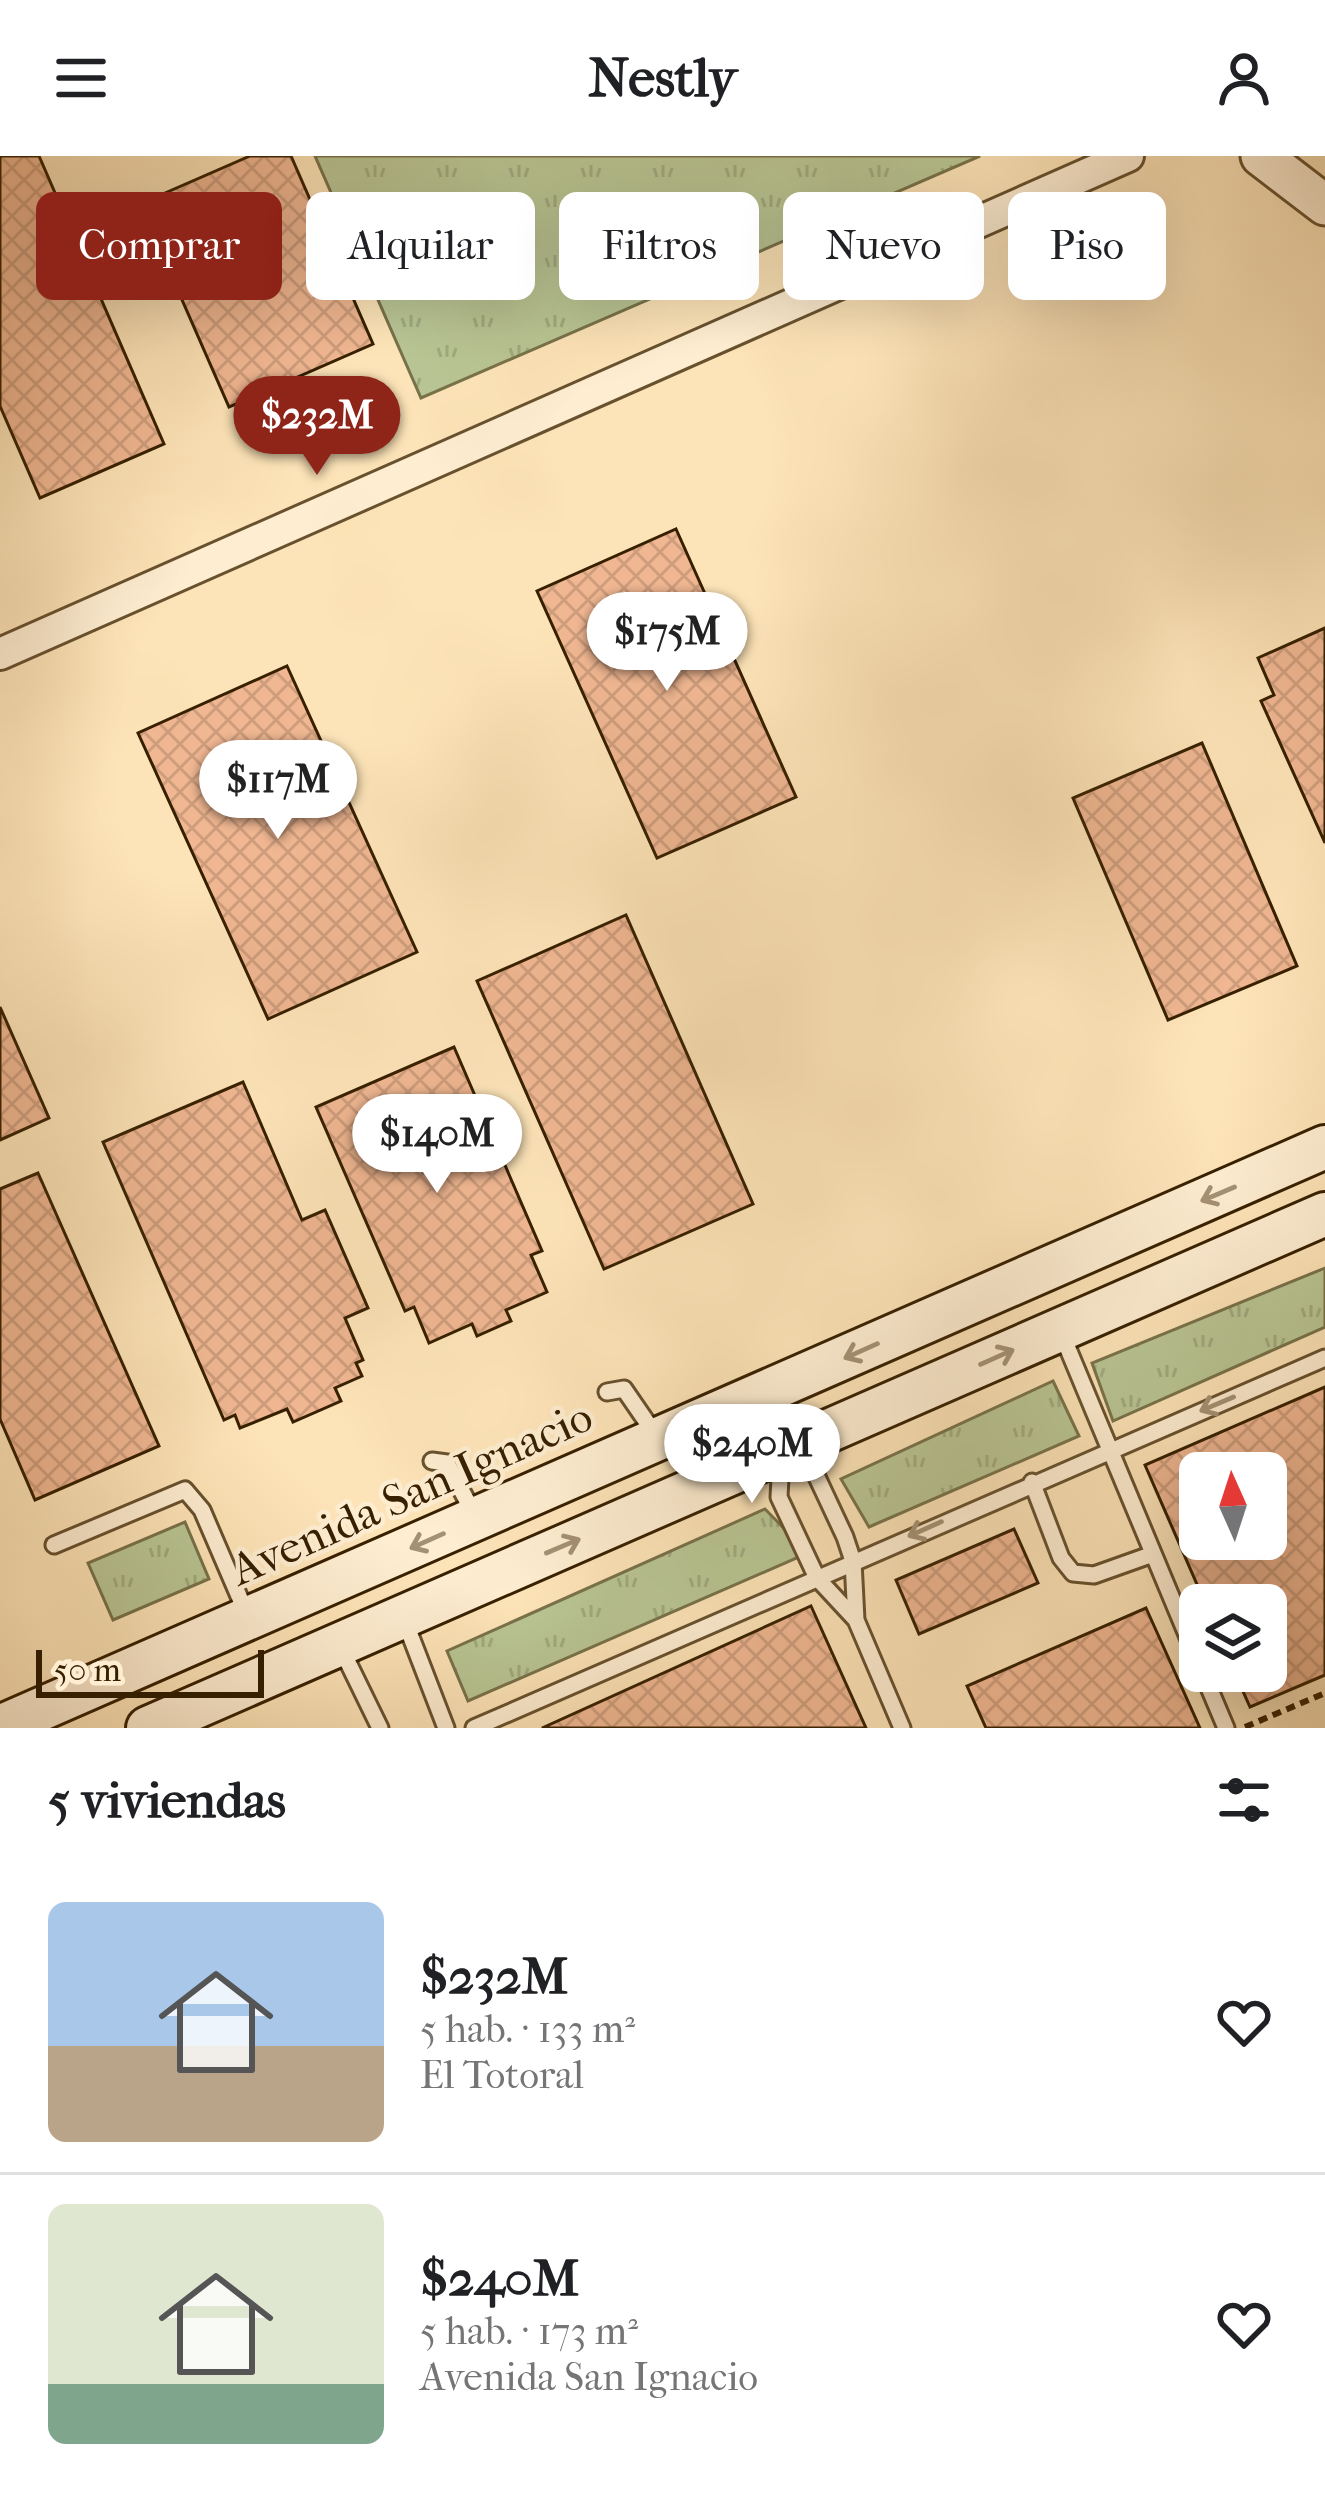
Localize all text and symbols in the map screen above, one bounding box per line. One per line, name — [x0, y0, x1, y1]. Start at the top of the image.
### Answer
icon: menu — [48, 45, 114, 111]
icon: person — [1211, 45, 1277, 111]
text: Nestly — [588, 47, 737, 110]
chip: Comprar — [36, 192, 282, 300]
chip: Alquilar — [306, 192, 535, 300]
chip: Filtros — [559, 192, 759, 300]
chip: Nuevo — [783, 192, 984, 300]
chip: Piso — [1008, 192, 1166, 300]
pin: $232M — [233, 376, 401, 478]
text: $232M — [260, 392, 374, 438]
pin: $175M — [583, 592, 751, 694]
text: $175M — [614, 608, 720, 654]
pin: $117M — [194, 740, 362, 842]
text: $117M — [226, 756, 330, 802]
pin: $140M — [353, 1094, 521, 1196]
text: $140M — [379, 1110, 495, 1156]
one-way arrow — [1200, 1185, 1237, 1206]
one-way arrow — [843, 1341, 879, 1363]
one-way arrow — [978, 1344, 1014, 1366]
street label: Avenida San Ignacio — [221, 1390, 601, 1598]
one-way arrow — [1200, 1395, 1237, 1416]
pin: $240M — [668, 1404, 836, 1506]
text: $240M — [691, 1420, 813, 1466]
north arrow — [1179, 1452, 1287, 1560]
map controls — [1179, 1452, 1287, 1692]
one-way arrow — [908, 1520, 944, 1542]
one-way arrow — [409, 1532, 445, 1554]
one-way arrow — [544, 1534, 580, 1556]
button: layers — [1179, 1584, 1287, 1692]
scale bar — [36, 1644, 264, 1697]
text: 50 m — [54, 1651, 121, 1690]
icon: filters — [1211, 1767, 1277, 1833]
text: 5 viviendas — [48, 1770, 286, 1830]
text: $232M — [420, 1946, 568, 2006]
icon: home — [144, 1950, 288, 2094]
icon: heart — [1211, 1989, 1277, 2055]
text: 5 hab. · 133 m² — [420, 2006, 635, 2052]
text: El Totoral — [420, 2052, 584, 2098]
text: $240M — [420, 2248, 579, 2308]
icon: home — [144, 2252, 288, 2396]
icon: heart — [1211, 2291, 1277, 2357]
text: 5 hab. · 173 m² — [420, 2308, 638, 2354]
text: Avenida San Ignacio — [420, 2354, 758, 2400]

